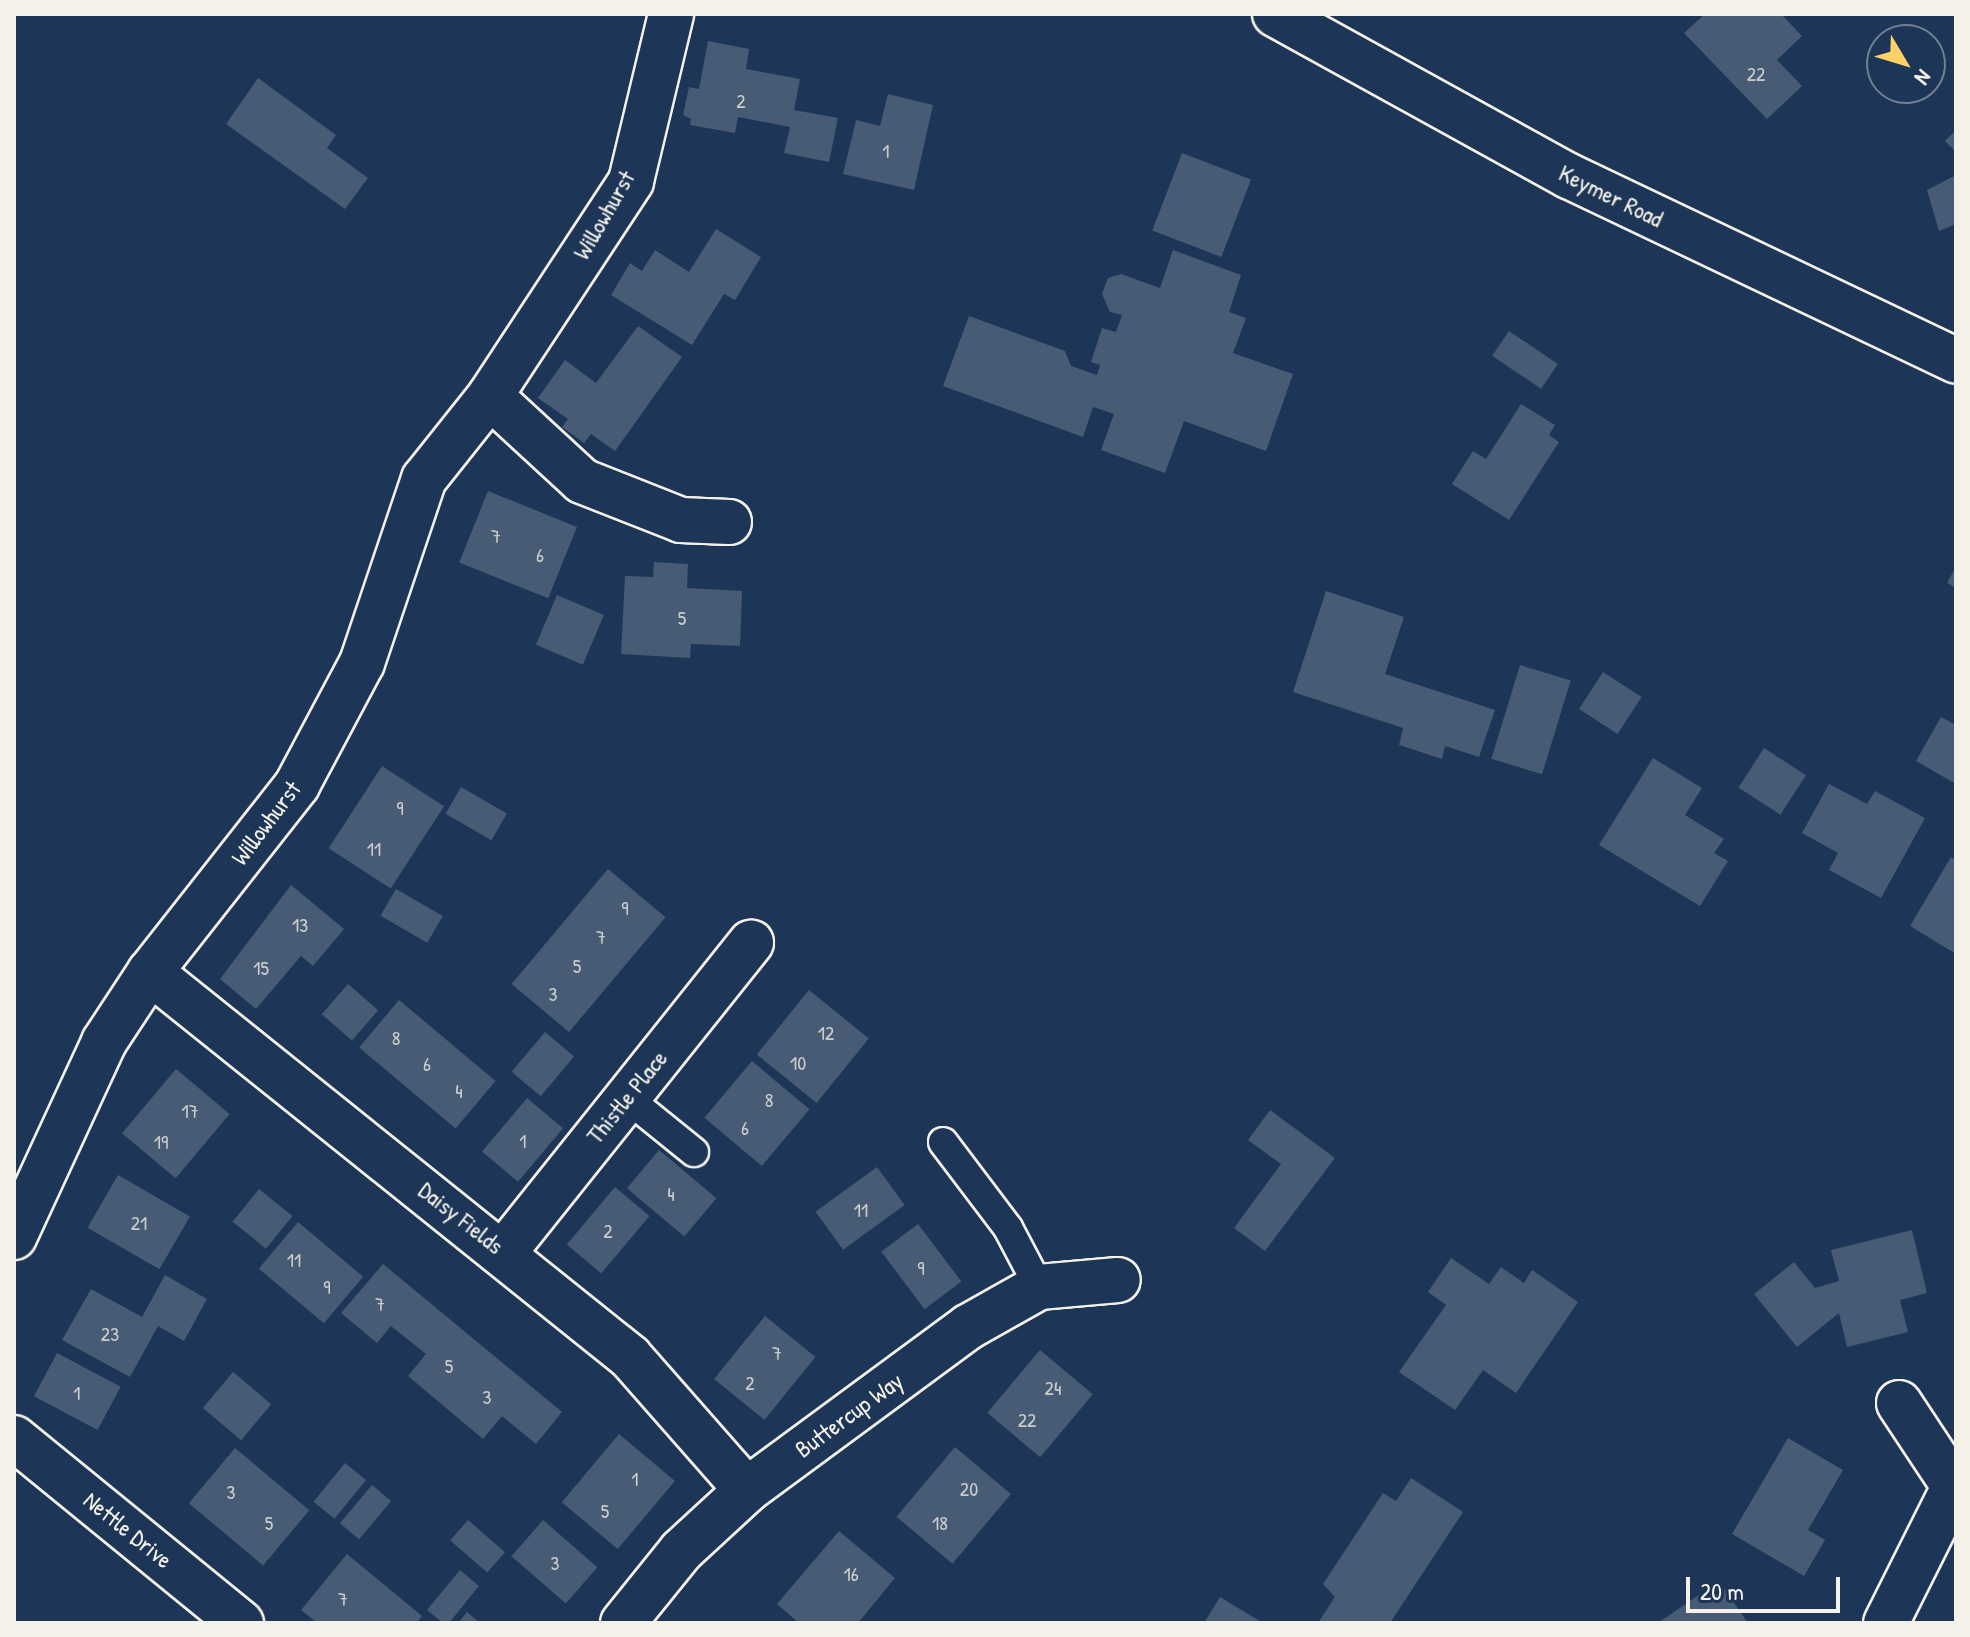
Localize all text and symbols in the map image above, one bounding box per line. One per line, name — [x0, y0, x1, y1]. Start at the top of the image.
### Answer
north arrow — [1866, 24, 1946, 104]
house number: 22 — [1747, 61, 1765, 85]
text: N — [1908, 64, 1939, 91]
house number: 2 — [736, 88, 746, 112]
house number: 1 — [882, 138, 890, 162]
street label: Keymer Road — [1554, 158, 1668, 234]
street label: Willowhurst — [567, 165, 641, 265]
house number: 7 — [491, 523, 501, 547]
house number: 6 — [536, 542, 544, 566]
house number: 5 — [678, 605, 686, 629]
street label: Willowhurst — [225, 775, 307, 871]
house number: 9 — [396, 795, 404, 819]
house number: 11 — [367, 836, 381, 860]
house number: 9 — [621, 895, 629, 919]
house number: 13 — [292, 912, 308, 936]
house number: 7 — [596, 924, 606, 948]
house number: 5 — [573, 953, 581, 977]
house number: 15 — [253, 955, 269, 979]
house number: 3 — [549, 981, 557, 1005]
house number: 12 — [818, 1020, 834, 1044]
house number: 8 — [392, 1025, 400, 1049]
street label: Thistle Place — [581, 1044, 673, 1150]
house number: 10 — [790, 1050, 806, 1074]
house number: 6 — [423, 1051, 431, 1075]
house number: 4 — [455, 1078, 463, 1102]
house number: 8 — [765, 1087, 773, 1111]
house number: 17 — [181, 1098, 199, 1122]
house number: 6 — [741, 1115, 749, 1139]
house number: 1 — [519, 1128, 527, 1152]
house number: 19 — [154, 1129, 168, 1153]
street label: Daisy Fields — [413, 1176, 509, 1260]
house number: 4 — [667, 1181, 675, 1205]
house number: 11 — [854, 1197, 868, 1221]
house number: 21 — [131, 1210, 147, 1234]
house number: 2 — [603, 1218, 613, 1242]
house number: 11 — [287, 1247, 301, 1271]
house number: 9 — [917, 1255, 925, 1279]
house number: 9 — [323, 1274, 331, 1298]
house number: 7 — [375, 1291, 385, 1315]
house number: 23 — [101, 1321, 119, 1345]
house number: 7 — [772, 1340, 782, 1364]
house number: 5 — [445, 1353, 453, 1377]
street label: Buttercup Way — [790, 1366, 908, 1464]
house number: 2 — [745, 1370, 755, 1394]
house number: 24 — [1045, 1375, 1061, 1399]
house number: 1 — [73, 1380, 81, 1404]
house number: 3 — [483, 1384, 491, 1408]
house number: 22 — [1018, 1407, 1036, 1431]
house number: 1 — [631, 1466, 639, 1490]
house number: 20 — [960, 1476, 978, 1500]
house number: 3 — [227, 1479, 235, 1503]
street label: Nettle Drive — [78, 1486, 178, 1574]
house number: 5 — [601, 1498, 609, 1522]
house number: 5 — [265, 1510, 273, 1534]
house number: 18 — [932, 1510, 948, 1534]
house number: 3 — [551, 1550, 559, 1574]
house number: 16 — [843, 1561, 859, 1585]
scale bar — [1690, 1561, 1844, 1611]
text: 20 m — [1700, 1575, 1744, 1607]
house number: 7 — [338, 1586, 348, 1610]

